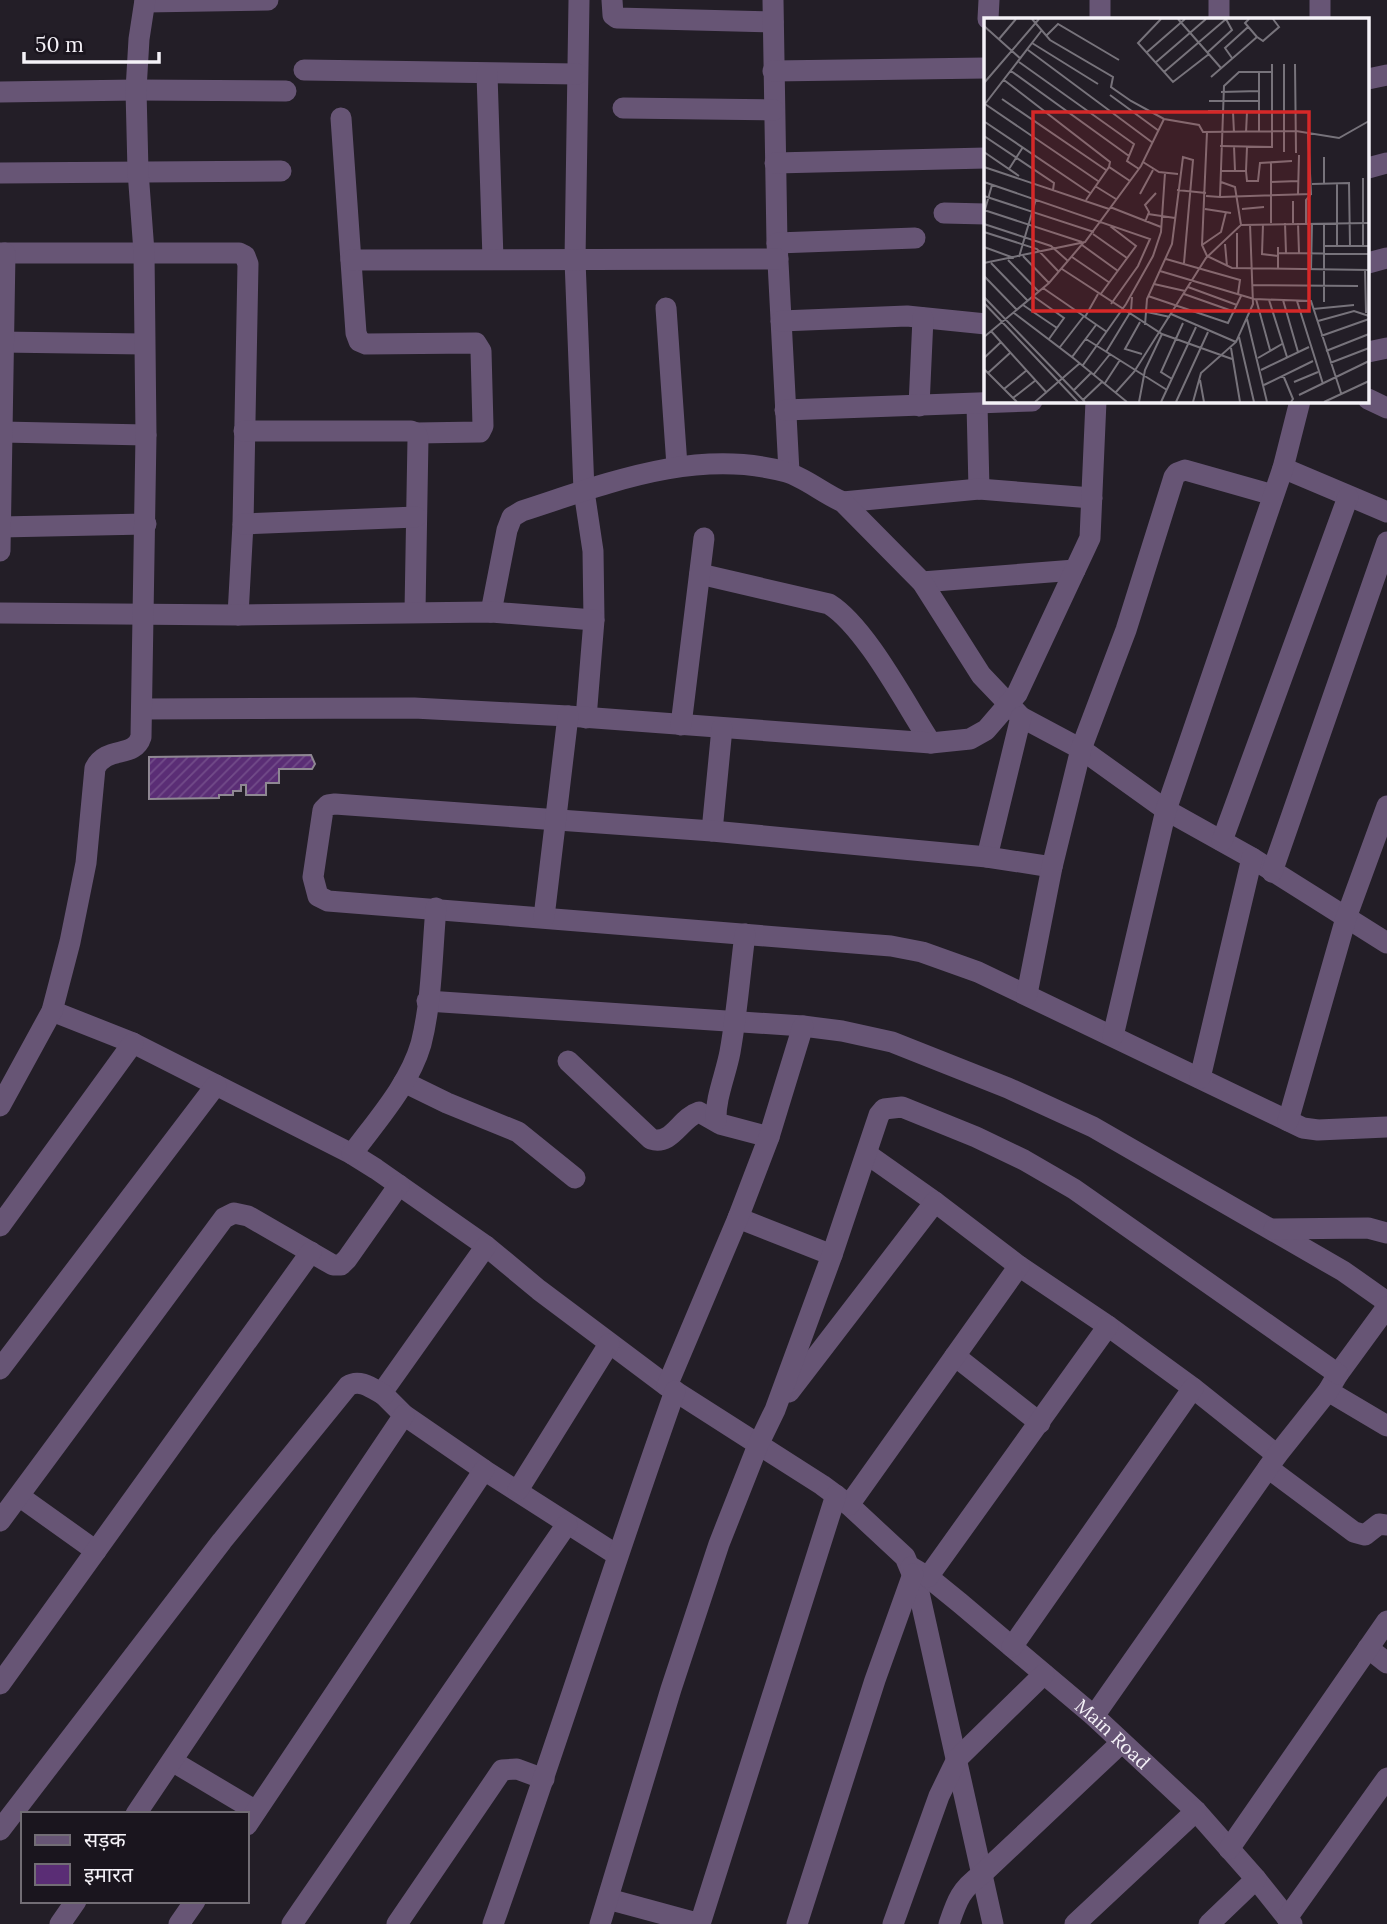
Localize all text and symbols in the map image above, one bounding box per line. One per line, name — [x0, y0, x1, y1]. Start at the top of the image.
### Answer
inset map — [984, 18, 1370, 402]
scale bar — [24, 21, 159, 65]
text: 50 m — [35, 31, 84, 58]
street label: Main Road — [1070, 1693, 1155, 1774]
legend — [21, 1812, 248, 1903]
text: सड़क — [84, 1826, 126, 1853]
text: इमारत — [84, 1861, 134, 1888]

